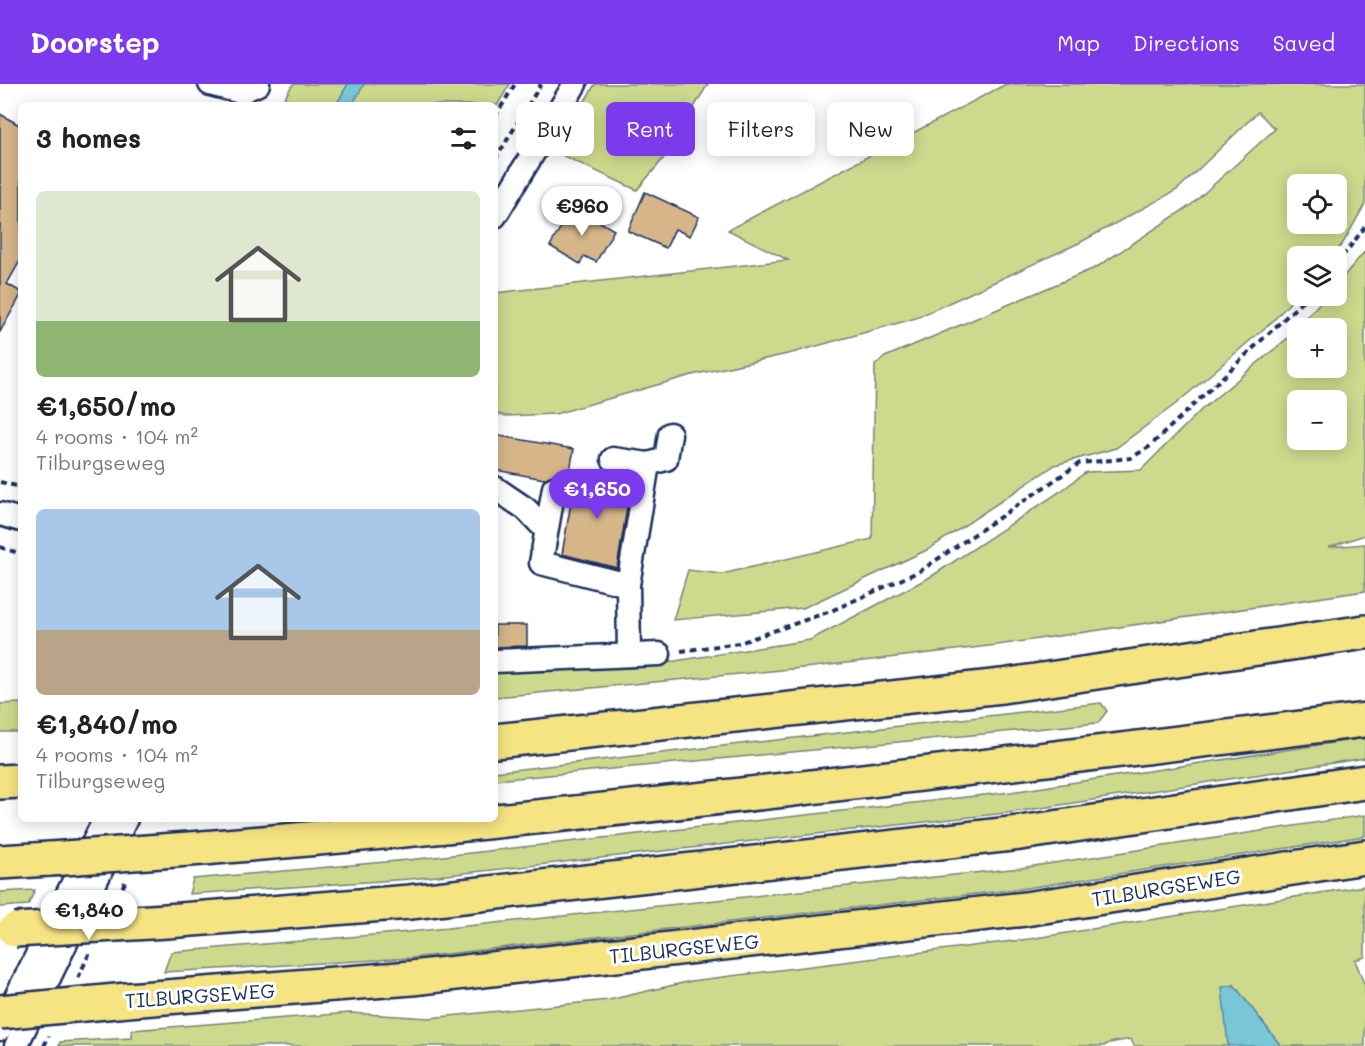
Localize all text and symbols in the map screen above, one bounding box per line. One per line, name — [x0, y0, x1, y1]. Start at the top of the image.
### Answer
text: Doorstep — [30, 24, 160, 60]
text: Map — [1057, 29, 1100, 56]
text: Directions — [1133, 29, 1240, 56]
text: Saved — [1273, 29, 1335, 56]
chip: Buy — [516, 102, 594, 156]
chip: Rent — [606, 102, 695, 156]
chip: Filters — [707, 102, 815, 156]
chip: New — [827, 102, 914, 156]
text: 3 homes — [36, 121, 141, 155]
icon: filters — [447, 122, 480, 155]
map controls — [1287, 174, 1347, 450]
button: locate — [1287, 174, 1347, 234]
pin: €960 — [546, 186, 618, 237]
text: €960 — [555, 192, 609, 218]
icon: home — [204, 230, 312, 338]
button: layers — [1287, 246, 1347, 306]
button: + — [1287, 318, 1347, 378]
text: €1,650/mo — [36, 389, 176, 423]
button: − — [1287, 390, 1347, 450]
text: 4 rooms · 104 m² — [36, 423, 198, 449]
text: Tilburgseweg — [36, 449, 165, 475]
pin: €1,650 — [548, 469, 646, 520]
text: €1,650 — [563, 475, 631, 501]
icon: home — [204, 548, 312, 656]
text: €1,840/mo — [36, 707, 178, 741]
text: 4 rooms · 104 m² — [36, 741, 198, 767]
text: Tilburgseweg — [36, 767, 165, 793]
street label: TILBURGSEWEG — [1090, 862, 1242, 912]
pin: €1,840 — [40, 890, 138, 941]
text: €1,840 — [54, 896, 124, 922]
street label: TILBURGSEWEG — [608, 927, 760, 969]
street label: TILBURGSEWEG — [124, 977, 276, 1013]

